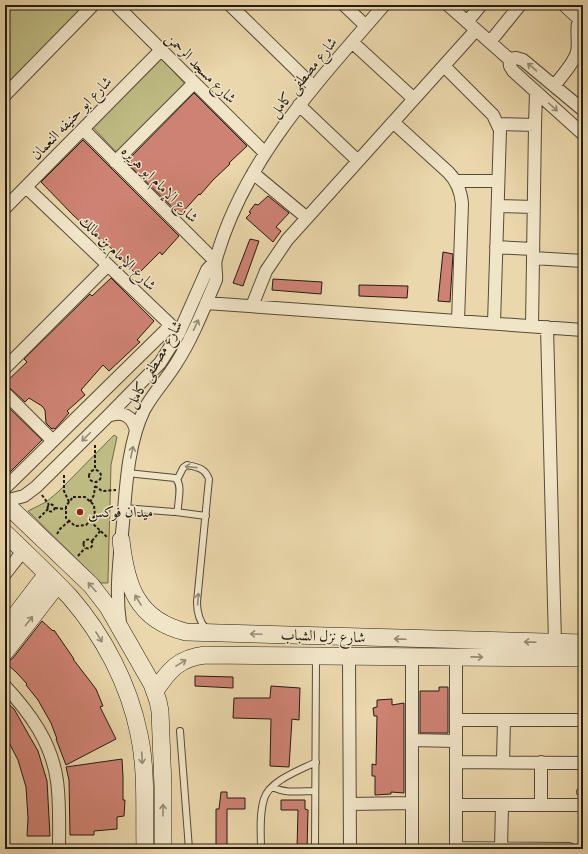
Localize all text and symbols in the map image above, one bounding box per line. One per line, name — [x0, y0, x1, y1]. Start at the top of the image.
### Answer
street label: شارع مسجد الرحمن — [159, 29, 240, 110]
street label: شارع مصطفى كامل — [265, 33, 344, 123]
one-way arrow — [526, 63, 537, 72]
street label: شارع ابو حنيفه النعمان — [27, 72, 118, 166]
one-way arrow — [548, 102, 558, 112]
street label: شارع الإمام ابو هريره — [115, 142, 202, 229]
street label: شارع الإمام بن مالك — [73, 212, 160, 297]
street label: شارع مصطفى كامل — [122, 317, 190, 413]
one-way arrow — [193, 319, 200, 331]
one-way arrow — [81, 432, 91, 442]
one-way arrow — [128, 446, 136, 459]
one-way arrow — [185, 463, 198, 470]
place label: ميدان فوكس — [88, 503, 153, 522]
marker: ميدان فوكس — [75, 507, 85, 517]
one-way arrow — [87, 582, 97, 592]
one-way arrow — [194, 593, 201, 606]
one-way arrow — [133, 594, 141, 606]
one-way arrow — [25, 615, 33, 626]
street label: شارع نزل الشباب — [280, 626, 366, 650]
one-way arrow — [96, 631, 104, 643]
one-way arrow — [250, 631, 263, 638]
one-way arrow — [394, 635, 407, 642]
one-way arrow — [524, 638, 537, 646]
one-way arrow — [470, 653, 483, 661]
one-way arrow — [175, 658, 187, 666]
one-way arrow — [139, 751, 146, 764]
one-way arrow — [159, 804, 167, 817]

